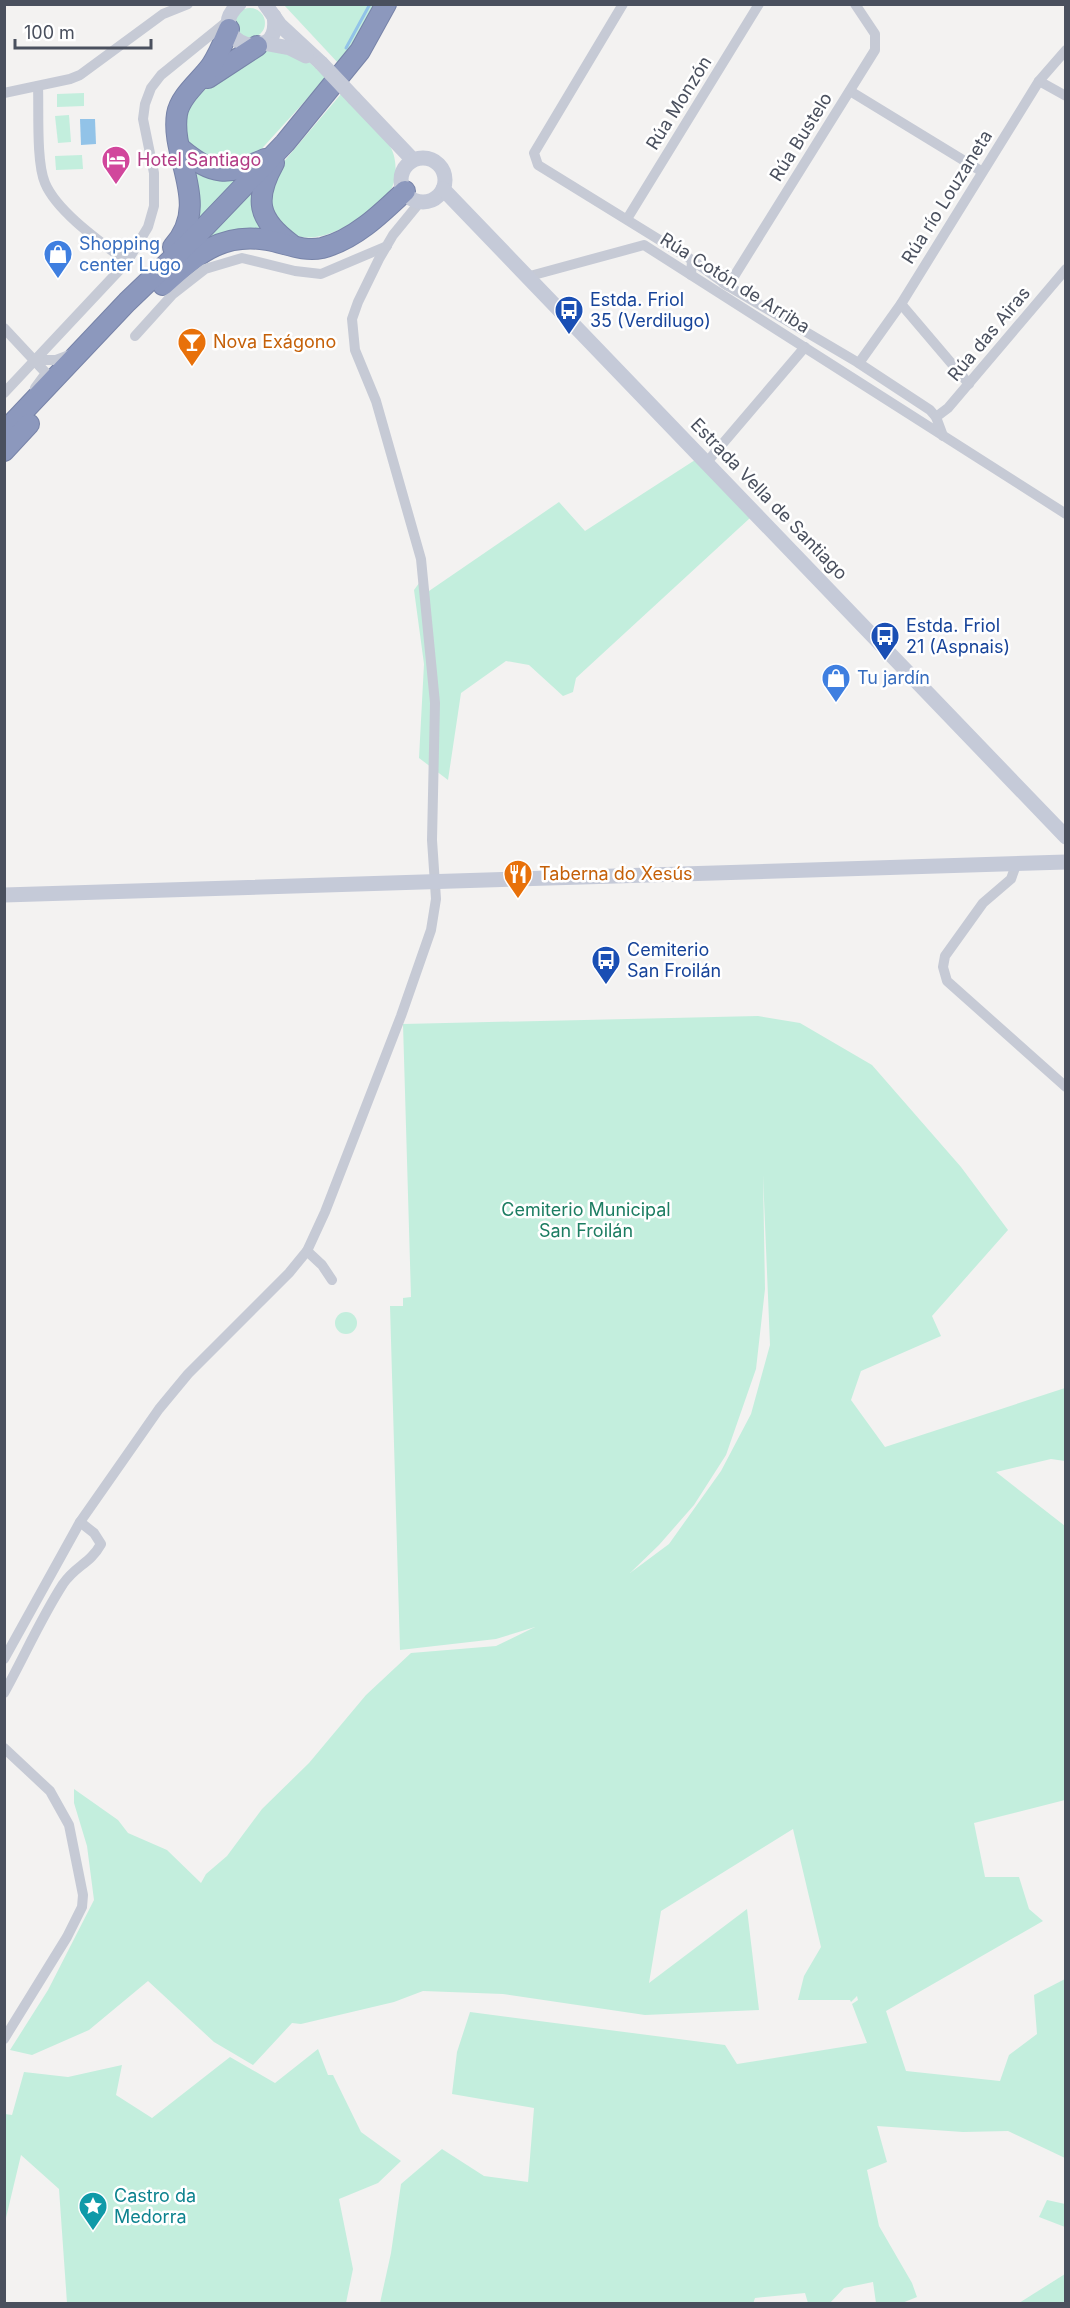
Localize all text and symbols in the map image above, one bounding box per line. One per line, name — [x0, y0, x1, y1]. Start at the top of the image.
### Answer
scale bar — [15, 12, 152, 50]
text: 100 m — [24, 22, 75, 43]
street label: Rúa Monzón — [642, 52, 716, 153]
street label: Rúa Bustelo — [765, 88, 836, 185]
street label: Rúa río Louzaneta — [897, 126, 996, 267]
hotel icon: Hotel Santiago — [100, 144, 132, 186]
place label: Hotel Santiago — [137, 149, 261, 170]
street label: Rúa Cotón de Arriba — [657, 228, 814, 337]
place label: Shopping center Lugo — [79, 233, 181, 275]
shop icon: Shopping center Lugo — [42, 238, 74, 280]
street label: Rúa das Airas — [943, 282, 1034, 385]
place label: Estda. Friol 35 (Verdilugo) — [590, 289, 711, 331]
bus stop icon: Estda. Friol 35 (Verdilugo) — [553, 294, 585, 336]
bar icon: Nova Exágono — [176, 326, 208, 368]
place label: Nova Exágono — [213, 331, 336, 352]
street label: Estrada Vella de Santiago — [687, 414, 852, 584]
place label: Estda. Friol 21 (Aspnais) — [906, 615, 1010, 657]
bus stop icon: Estda. Friol 21 (Aspnais) — [869, 620, 901, 662]
shop icon: Tu jardín — [820, 662, 852, 704]
place label: Tu jardín — [857, 667, 930, 688]
restaurant icon: Taberna do Xesús — [502, 858, 534, 900]
place label: Taberna do Xesús — [539, 863, 693, 884]
place label: Cemiterio San Froilán — [627, 939, 721, 981]
bus stop icon: Cemiterio San Froilán — [590, 944, 622, 986]
park label: Cemiterio Municipal San Froilán — [501, 1199, 671, 1241]
place label: Castro da Medorra — [114, 2185, 196, 2227]
place icon: Castro da Medorra — [77, 2190, 109, 2232]

